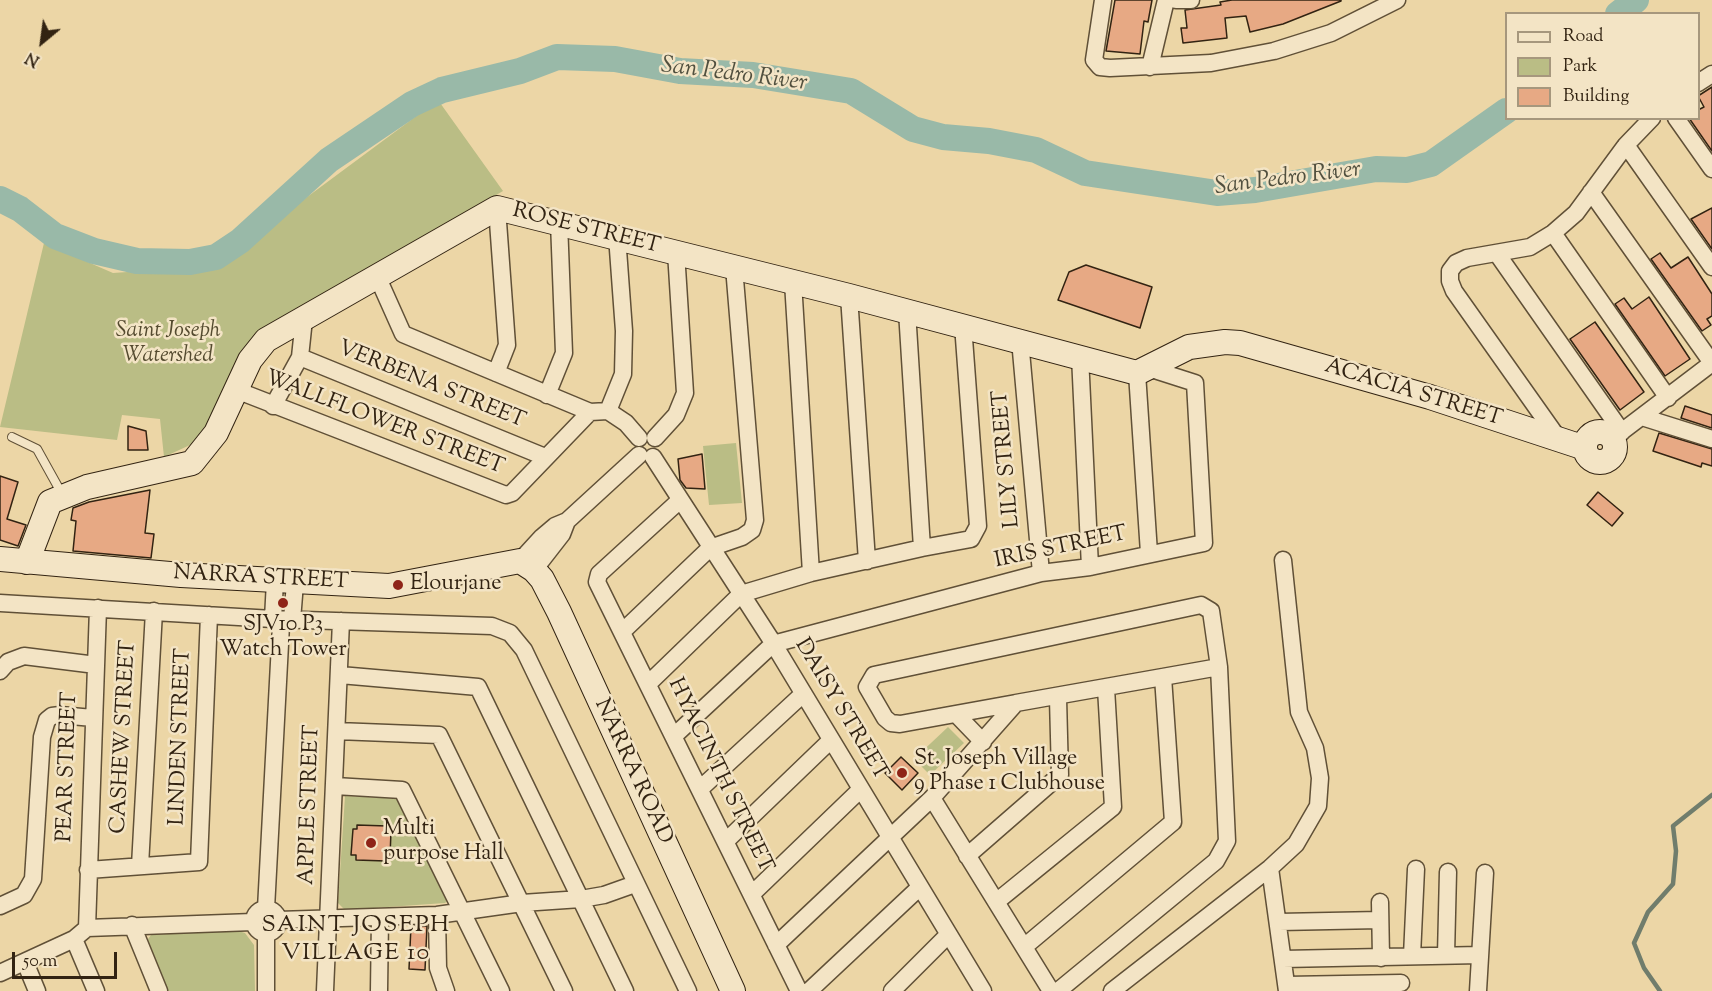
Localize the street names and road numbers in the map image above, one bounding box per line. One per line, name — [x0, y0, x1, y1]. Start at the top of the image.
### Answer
street label: ROSE STREET — [509, 199, 663, 261]
street label: VERBENA STREET — [333, 336, 529, 436]
street label: ACACIA STREET — [1321, 354, 1505, 434]
street label: WALLFLOWER STREET — [261, 366, 507, 482]
street label: LILY STREET — [989, 389, 1027, 529]
street label: IRIS STREET — [993, 522, 1129, 576]
street label: NARRA STREET — [173, 561, 349, 597]
street label: DAISY STREET — [787, 634, 893, 786]
street label: CASHEW STREET — [107, 640, 143, 834]
street label: LINDEN STREET — [166, 648, 198, 826]
street label: HYACINTH STREET — [660, 674, 778, 878]
street label: PEAR STREET — [53, 691, 85, 843]
street label: NARRA ROAD — [587, 695, 677, 849]
street label: APPLE STREET — [295, 724, 327, 886]

